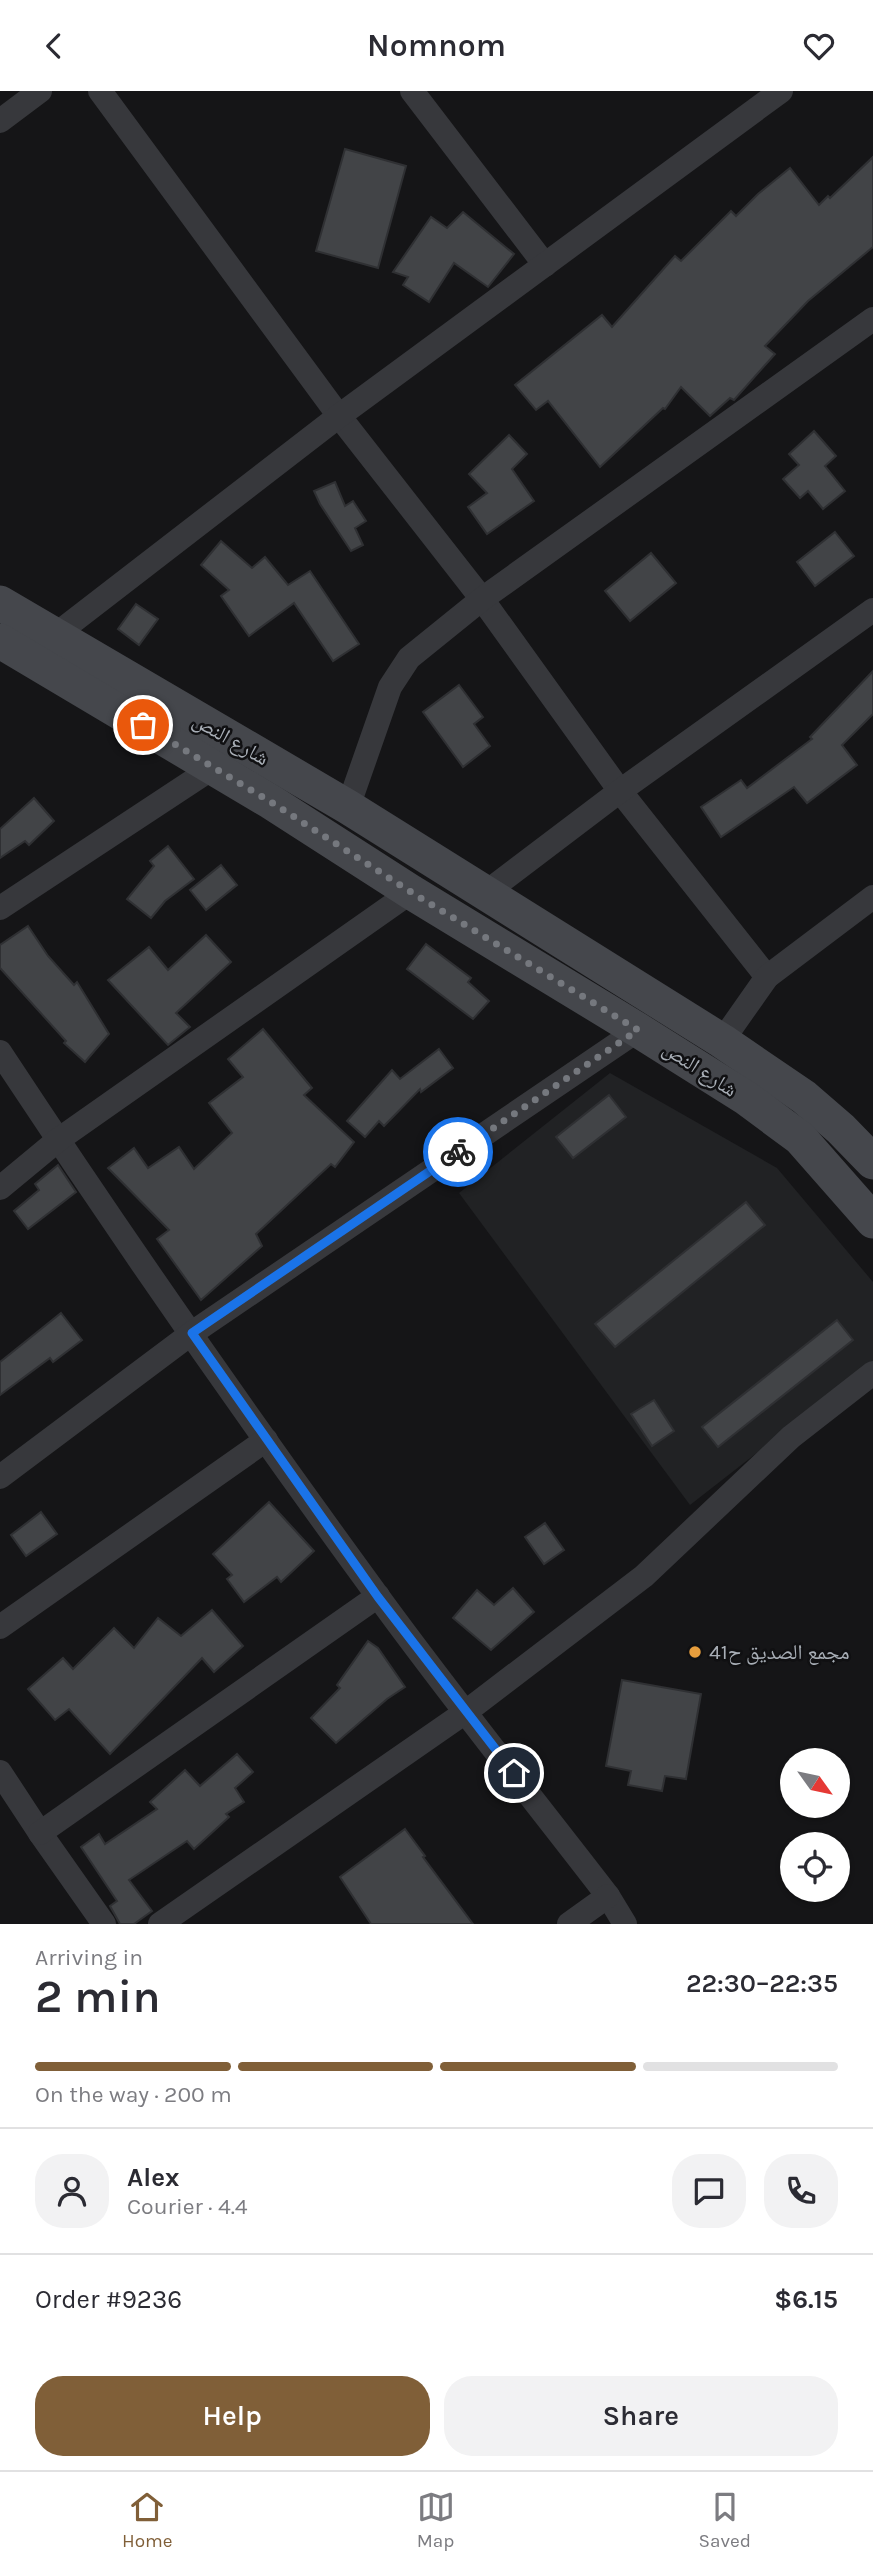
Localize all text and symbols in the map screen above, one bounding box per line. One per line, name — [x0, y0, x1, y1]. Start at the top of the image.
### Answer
icon: back — [35, 27, 73, 65]
text: Nomnom — [367, 27, 506, 64]
icon: heart — [800, 27, 838, 65]
pin — [113, 695, 173, 755]
icon: bag — [124, 706, 162, 744]
street label: شارع النص — [188, 708, 273, 771]
street label: شارع النص — [658, 1036, 742, 1103]
courier — [423, 1117, 493, 1187]
icon: bike — [439, 1133, 477, 1171]
place label: مجمع الصديق ح41 — [709, 1640, 850, 1665]
marker: مجمع الصديق ح41 — [687, 1644, 703, 1660]
pin — [484, 1743, 544, 1803]
north arrow — [780, 1748, 850, 1818]
map controls — [780, 1748, 850, 1902]
icon: home — [495, 1754, 533, 1792]
button: locate — [780, 1832, 850, 1902]
text: Arriving in — [35, 1944, 143, 1971]
text: 22:30–22:35 — [686, 1968, 838, 1999]
text: 2 min — [35, 1970, 161, 2024]
text: On the way · 200 m — [35, 2081, 232, 2108]
button: person — [35, 2154, 109, 2228]
button: chat — [672, 2154, 746, 2228]
button: phone — [764, 2154, 838, 2228]
text: Alex — [127, 2162, 179, 2193]
text: Courier · 4.4 — [127, 2193, 248, 2220]
text: Order #9236 — [35, 2284, 182, 2315]
text: $6.15 — [774, 2284, 838, 2315]
button: Help — [35, 2376, 430, 2456]
button: Share — [444, 2376, 838, 2456]
tab: Home — [122, 2488, 173, 2552]
tab: Map — [417, 2488, 455, 2552]
tab: Saved — [699, 2488, 751, 2552]

